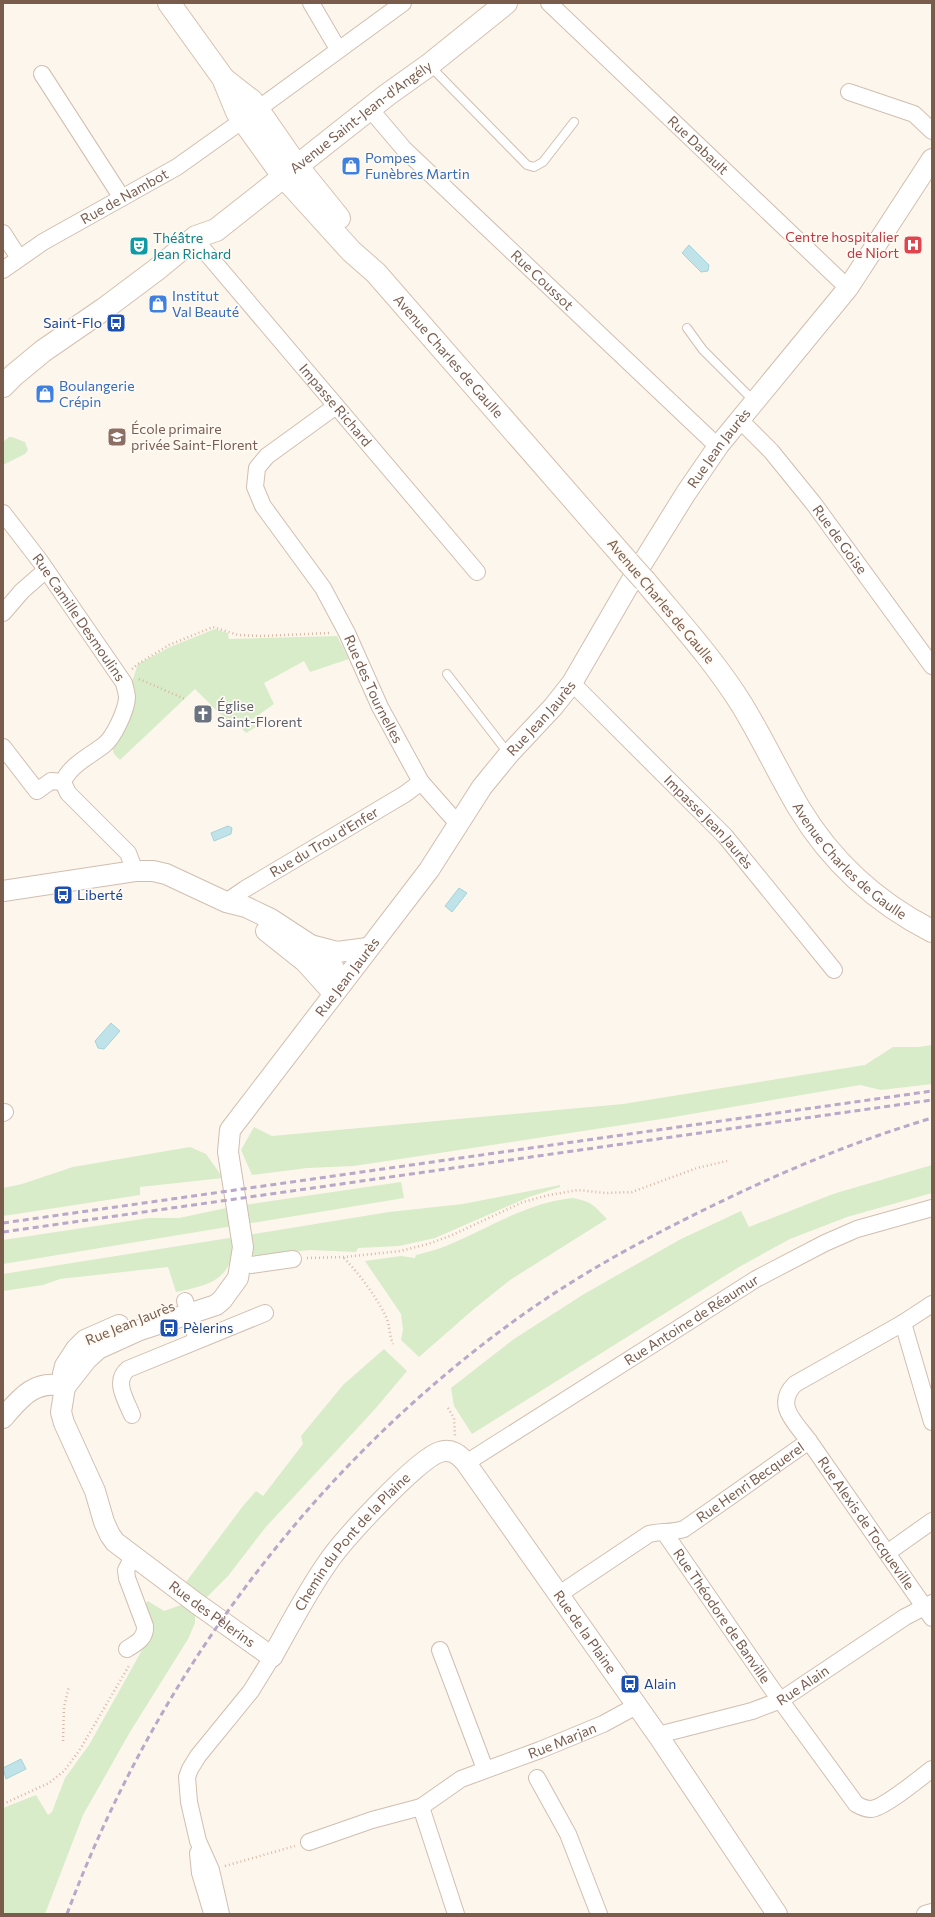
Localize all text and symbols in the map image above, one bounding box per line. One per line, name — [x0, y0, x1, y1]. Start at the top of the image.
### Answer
street label: Avenue Saint-Jean-d'Angély — [286, 57, 435, 177]
street label: Rue Dabault — [665, 112, 733, 178]
place label: Pompes Funèbres Martin — [365, 149, 470, 182]
shop icon: Pompes Funèbres Martin — [340, 155, 362, 177]
street label: Rue de Nambot — [77, 165, 171, 227]
place label: Centre hospitalier de Niort — [785, 228, 899, 261]
place label: Théâtre Jean Richard — [153, 229, 231, 262]
hospital icon: Centre hospitalier de Niort — [902, 234, 924, 256]
theatre icon: Théâtre Jean Richard — [128, 235, 150, 257]
street label: Rue Coussot — [508, 246, 578, 313]
place label: Institut Val Beauté — [172, 287, 239, 320]
street label: Avenue Charles de Gaulle — [391, 291, 507, 421]
shop icon: Institut Val Beauté — [147, 293, 169, 315]
bus stop icon: Saint-Flo — [105, 312, 127, 334]
place label: Saint-Flo — [43, 314, 102, 331]
street label: Impasse Richard — [296, 360, 376, 450]
place label: Boulangerie Crépin — [59, 377, 135, 410]
shop icon: Boulangerie Crépin — [34, 383, 56, 405]
street label: Rue Jean Jaurès — [683, 405, 754, 491]
place label: École primaire privée Saint-Florent — [131, 420, 258, 453]
school or university icon: École primaire privée Saint-Florent — [106, 426, 128, 448]
street label: Rue de Goise — [809, 501, 871, 577]
street label: Avenue Charles de Gaulle — [604, 535, 719, 667]
street label: Rue Camille Desmoulins — [29, 550, 129, 684]
street label: Rue des Tournelles — [341, 632, 407, 746]
street label: Rue Jean Jaurès — [503, 677, 579, 759]
place label: Église Saint-Florent — [217, 697, 303, 730]
church icon: Église Saint-Florent — [192, 703, 214, 725]
street label: Impasse Jean Jaurès — [661, 771, 757, 872]
street label: Avenue Charles de Gaulle — [789, 799, 910, 923]
street label: Rue du Trou d'Enfer — [266, 803, 382, 880]
bus stop icon: Liberté — [52, 884, 74, 906]
place label: Liberté — [77, 886, 123, 903]
street label: Rue Jean Jaurès — [311, 934, 382, 1020]
street label: Rue Antoine de Réaumur — [621, 1270, 762, 1368]
street label: Rue Jean Jaurès — [83, 1297, 177, 1348]
bus stop icon: Pèlerins — [158, 1317, 180, 1339]
place label: Pèlerins — [183, 1319, 233, 1336]
street label: Rue Henri Becquerel — [693, 1438, 807, 1526]
street label: Rue Alexis de Tocqueville — [814, 1453, 919, 1593]
street label: Chemin du Pont de la Plaine — [291, 1469, 413, 1614]
street label: Rue Théodore de Banville — [670, 1545, 775, 1686]
street label: Rue des Pèlerins — [166, 1577, 259, 1650]
street label: Rue de la Plaine — [550, 1587, 620, 1676]
street label: Rue Alain — [773, 1661, 832, 1709]
bus stop icon: Alain — [619, 1673, 641, 1695]
place label: Alain — [644, 1675, 676, 1692]
street label: Rue Marjan — [525, 1719, 599, 1762]

